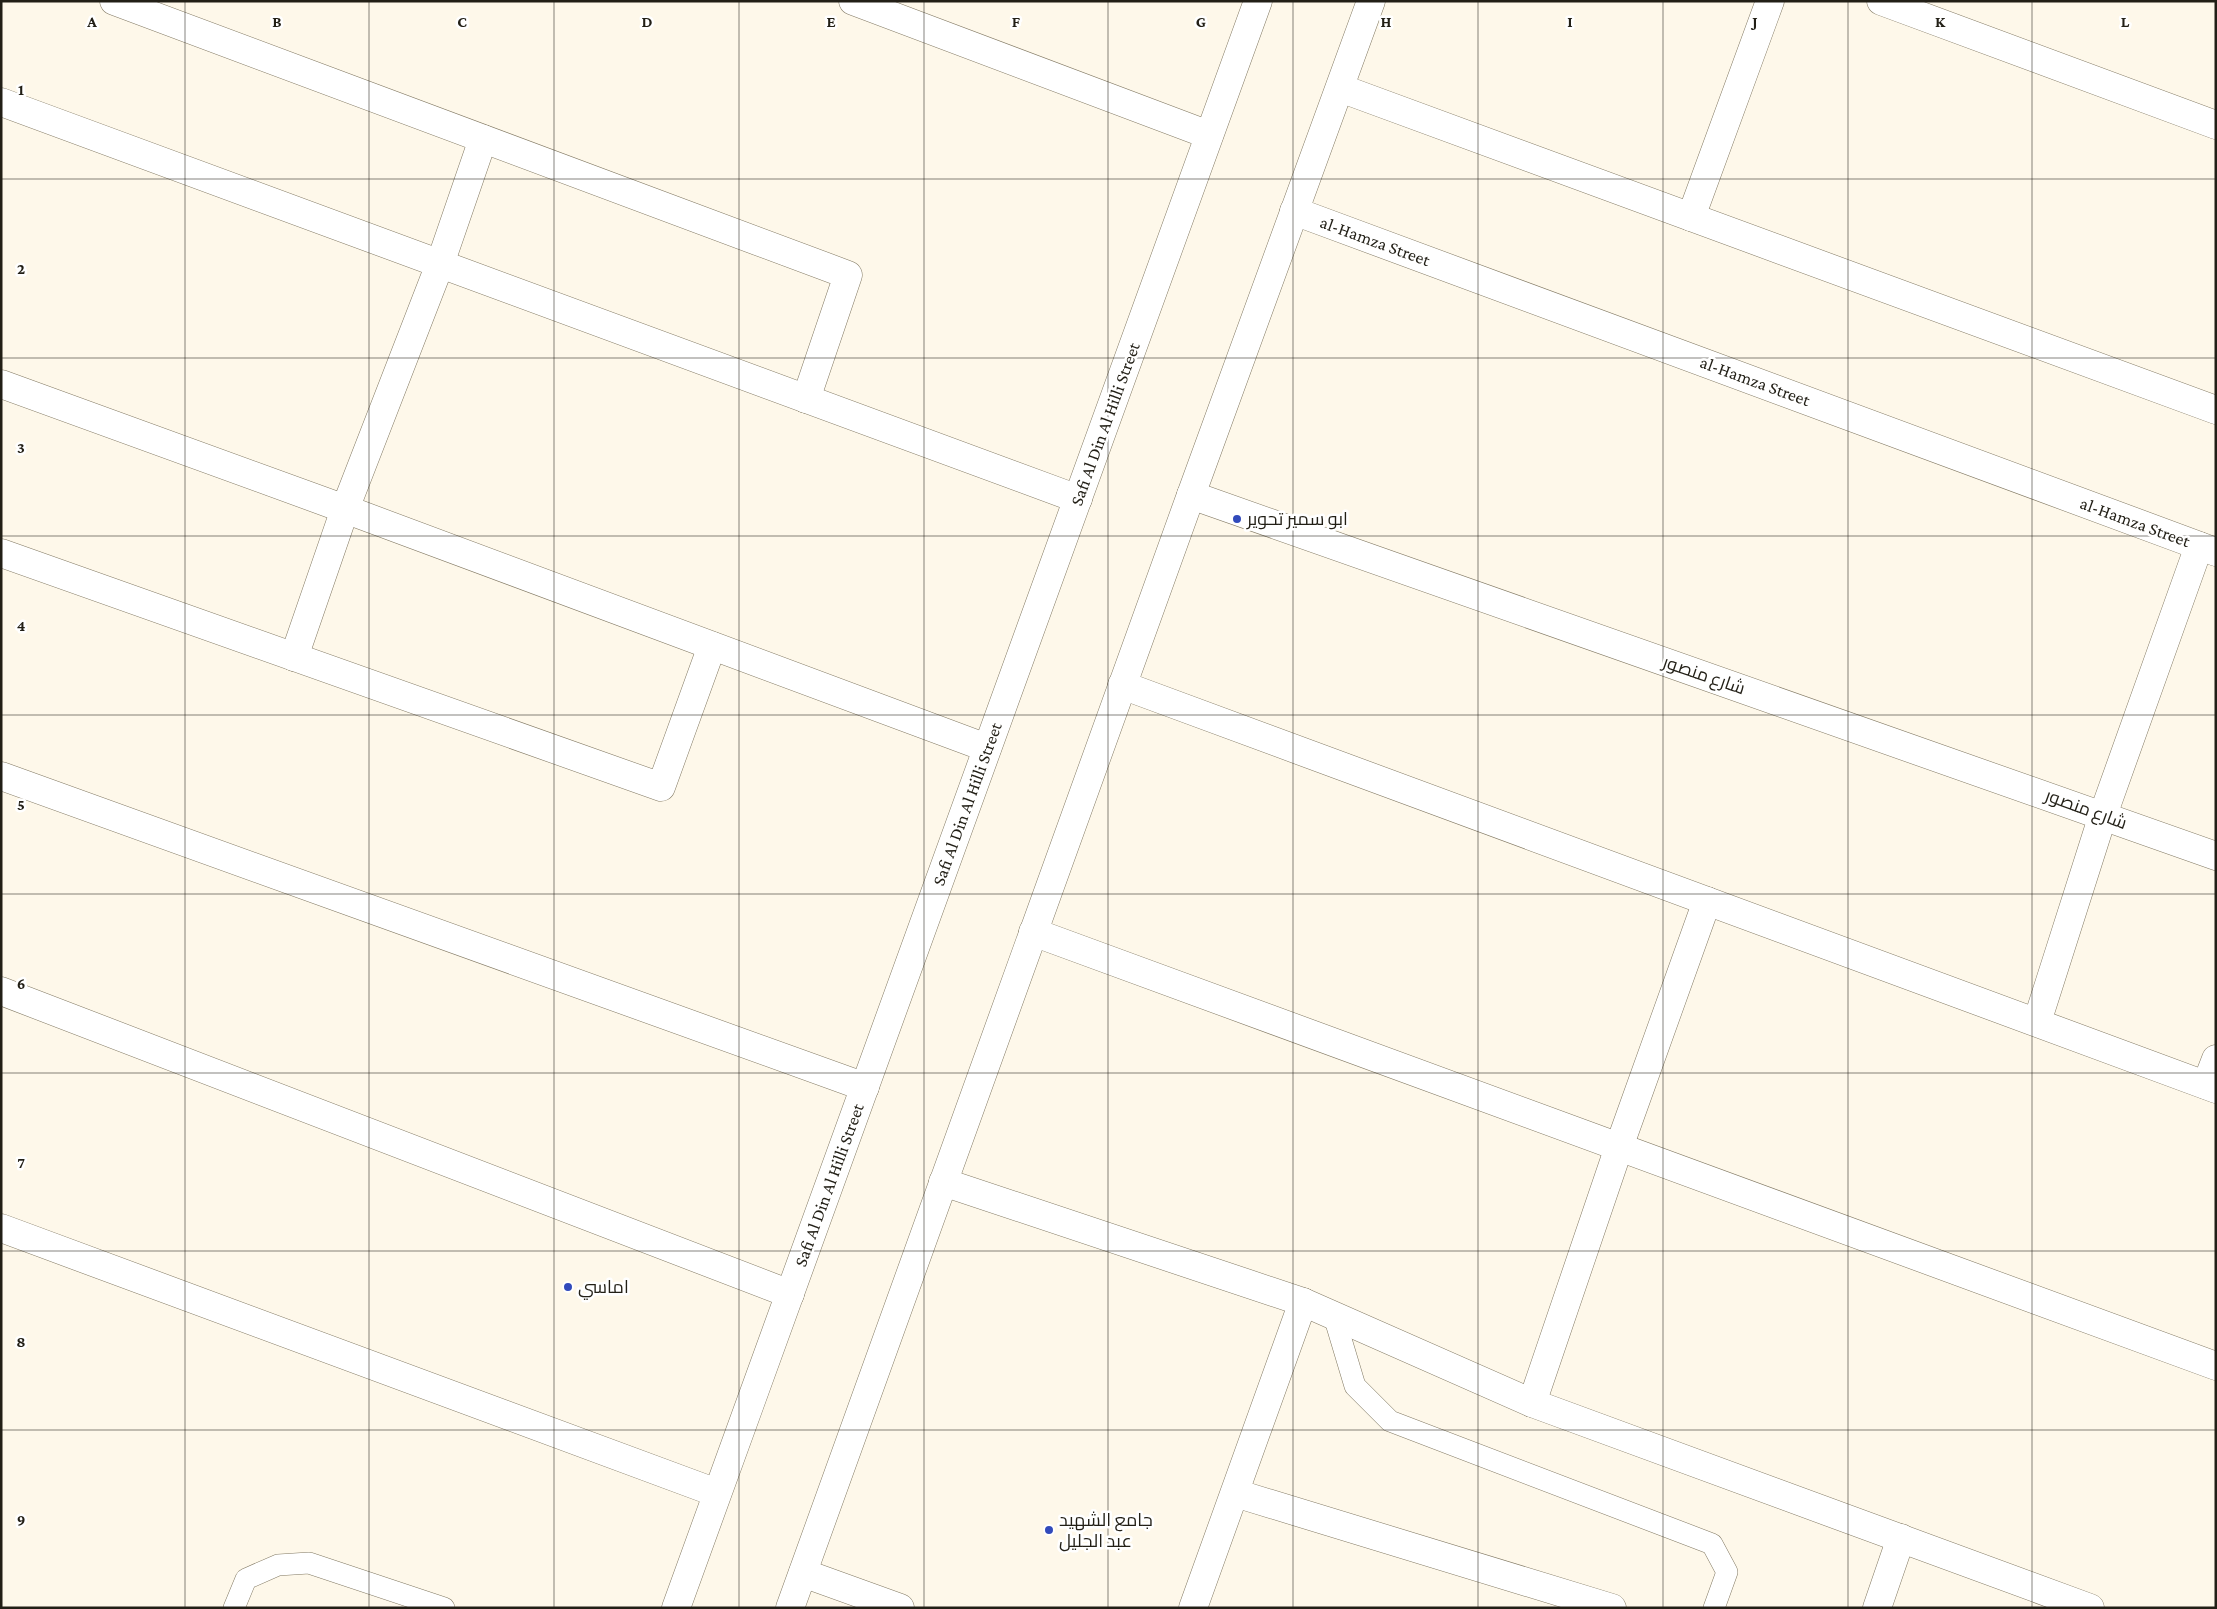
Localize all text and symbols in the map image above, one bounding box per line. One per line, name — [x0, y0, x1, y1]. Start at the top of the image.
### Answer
text: A — [86, 13, 97, 30]
text: B — [272, 13, 282, 30]
text: C — [457, 13, 467, 30]
text: D — [641, 13, 653, 30]
text: E — [826, 13, 836, 30]
text: F — [1012, 13, 1021, 30]
text: G — [1196, 13, 1206, 30]
text: H — [1381, 13, 1392, 30]
text: I — [1567, 13, 1573, 30]
text: J — [1750, 13, 1758, 30]
text: K — [1935, 13, 1946, 30]
text: L — [2121, 13, 2130, 30]
text: 1 — [18, 81, 24, 98]
street label: al-Hamza Street — [1317, 212, 1434, 271]
text: 2 — [17, 260, 25, 277]
street label: Safi Al Din Al Hilli Street — [1066, 339, 1144, 508]
street label: al-Hamza Street — [1697, 352, 1814, 411]
text: 3 — [17, 439, 25, 456]
street label: al-Hamza Street — [2077, 493, 2194, 552]
place label: ابو سمير تحوير — [1246, 509, 1348, 530]
marker: ابو سمير تحوير — [1231, 513, 1243, 525]
text: 4 — [17, 617, 26, 634]
street label: شارع منصور — [1659, 651, 1748, 700]
street label: Safi Al Din Al Hilli Street — [928, 719, 1006, 888]
street label: شارع منصور — [2041, 785, 2130, 835]
text: 5 — [17, 796, 25, 813]
text: 6 — [17, 975, 25, 992]
street label: Safi Al Din Al Hilli Street — [790, 1100, 868, 1269]
text: 7 — [17, 1154, 25, 1171]
place label: اماسي — [578, 1277, 629, 1300]
marker: اماسي — [562, 1281, 574, 1293]
text: 8 — [16, 1333, 26, 1350]
place label: جامع الشهيد عبد الجليل — [1059, 1510, 1153, 1552]
text: 9 — [17, 1511, 25, 1528]
marker: جامع الشهيد عبد الجليل — [1043, 1524, 1055, 1536]

